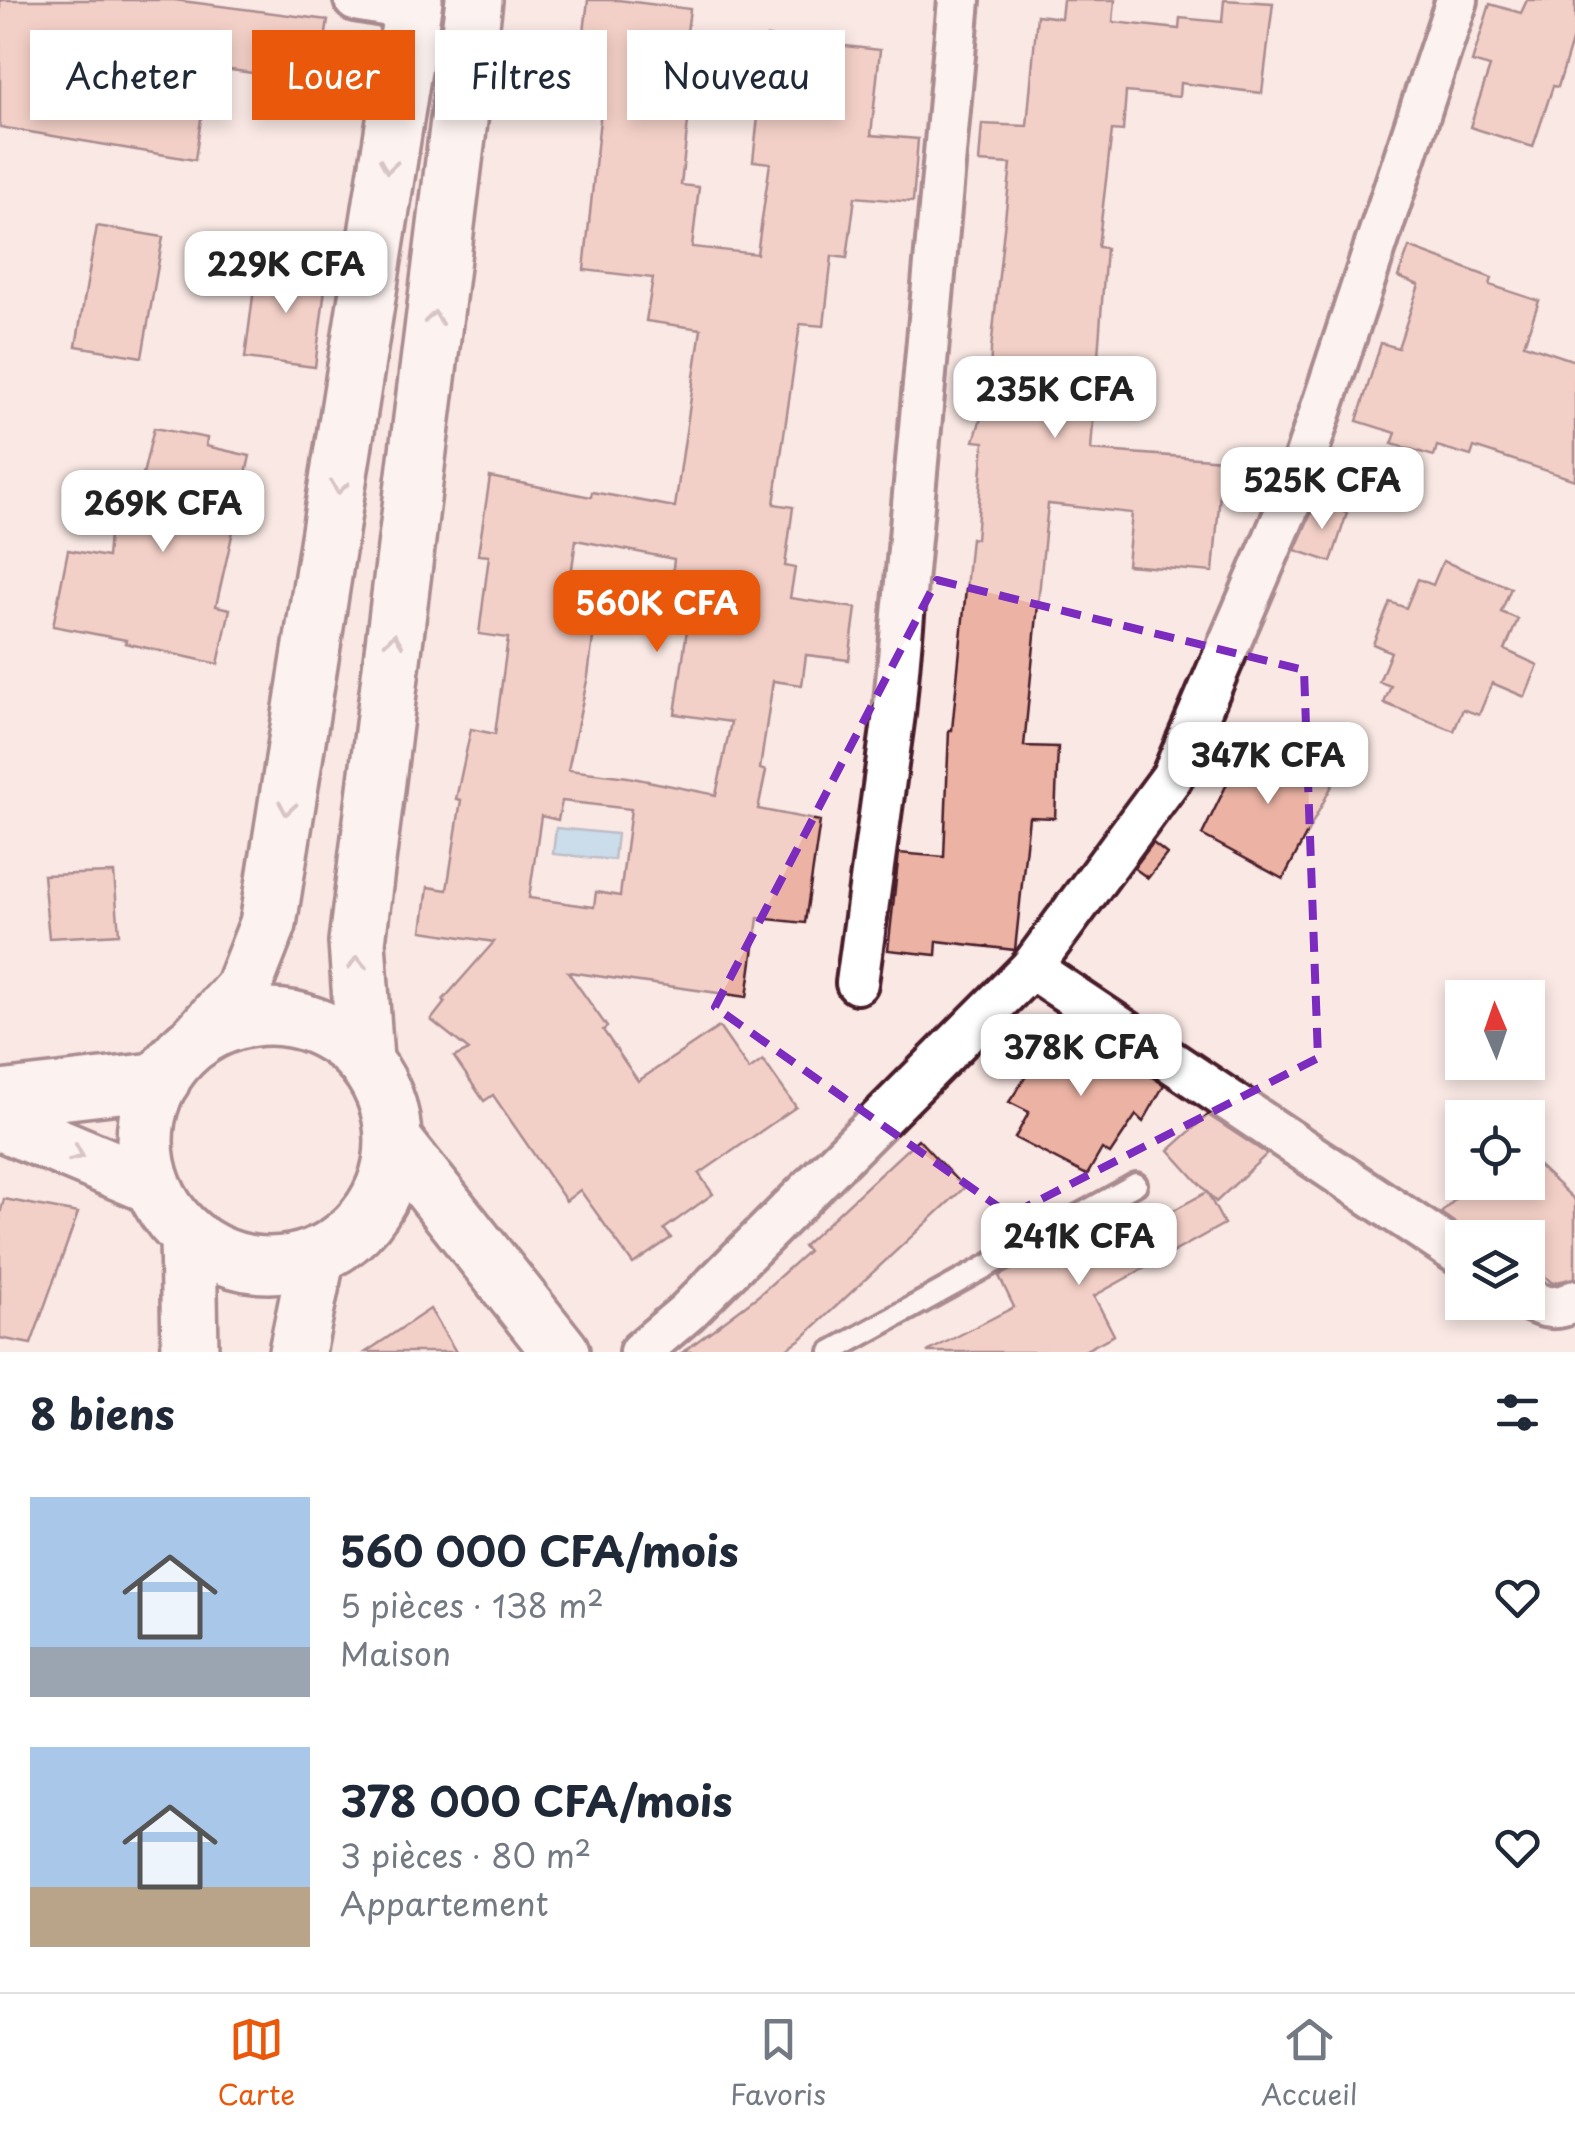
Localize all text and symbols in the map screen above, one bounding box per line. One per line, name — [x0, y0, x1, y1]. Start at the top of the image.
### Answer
chip: Acheter — [30, 30, 232, 120]
chip: Louer — [252, 30, 415, 120]
chip: Filtres — [435, 30, 607, 120]
chip: Nouveau — [627, 30, 845, 120]
one-way arrow — [379, 157, 400, 174]
pin: 229K CFA — [183, 231, 389, 316]
text: 229K CFA — [207, 239, 365, 287]
one-way arrow — [423, 309, 444, 325]
pin: 235K CFA — [952, 356, 1158, 441]
text: 235K CFA — [975, 364, 1135, 412]
pin: 525K CFA — [1219, 447, 1425, 532]
text: 525K CFA — [1243, 455, 1401, 503]
pin: 269K CFA — [60, 470, 266, 555]
text: 269K CFA — [83, 478, 243, 526]
one-way arrow — [329, 478, 350, 495]
pin: 560K CFA — [554, 570, 760, 655]
text: 560K CFA — [575, 578, 739, 626]
one-way arrow — [383, 632, 404, 648]
pin: 347K CFA — [1165, 722, 1371, 807]
text: 347K CFA — [1190, 730, 1346, 778]
one-way arrow — [278, 799, 299, 816]
one-way arrow — [347, 954, 368, 970]
north arrow — [1445, 980, 1545, 1080]
map controls — [1445, 980, 1545, 1320]
pin: 378K CFA — [978, 1014, 1184, 1099]
text: 378K CFA — [1003, 1022, 1159, 1070]
button: locate — [1445, 1100, 1545, 1200]
one-way arrow — [67, 1142, 85, 1162]
pin: 241K CFA — [976, 1203, 1182, 1288]
text: 241K CFA — [1003, 1211, 1155, 1259]
button: layers — [1445, 1220, 1545, 1320]
text: 8 biens — [30, 1381, 175, 1444]
icon: filters — [1490, 1385, 1545, 1440]
text: 560 000 CFA/mois — [340, 1518, 739, 1581]
icon: home — [110, 1537, 230, 1657]
icon: heart — [1490, 1570, 1545, 1625]
text: 5 pièces · 138 m² — [340, 1581, 604, 1629]
text: Maison — [340, 1629, 451, 1677]
text: 378 000 CFA/mois — [340, 1768, 733, 1831]
icon: home — [110, 1787, 230, 1907]
icon: heart — [1490, 1820, 1545, 1875]
text: 3 pièces · 80 m² — [340, 1831, 591, 1879]
text: Appartement — [340, 1879, 549, 1927]
tab: Carte — [217, 2012, 295, 2115]
tab: Favoris — [730, 2012, 826, 2115]
tab: Accueil — [1261, 2012, 1358, 2115]

